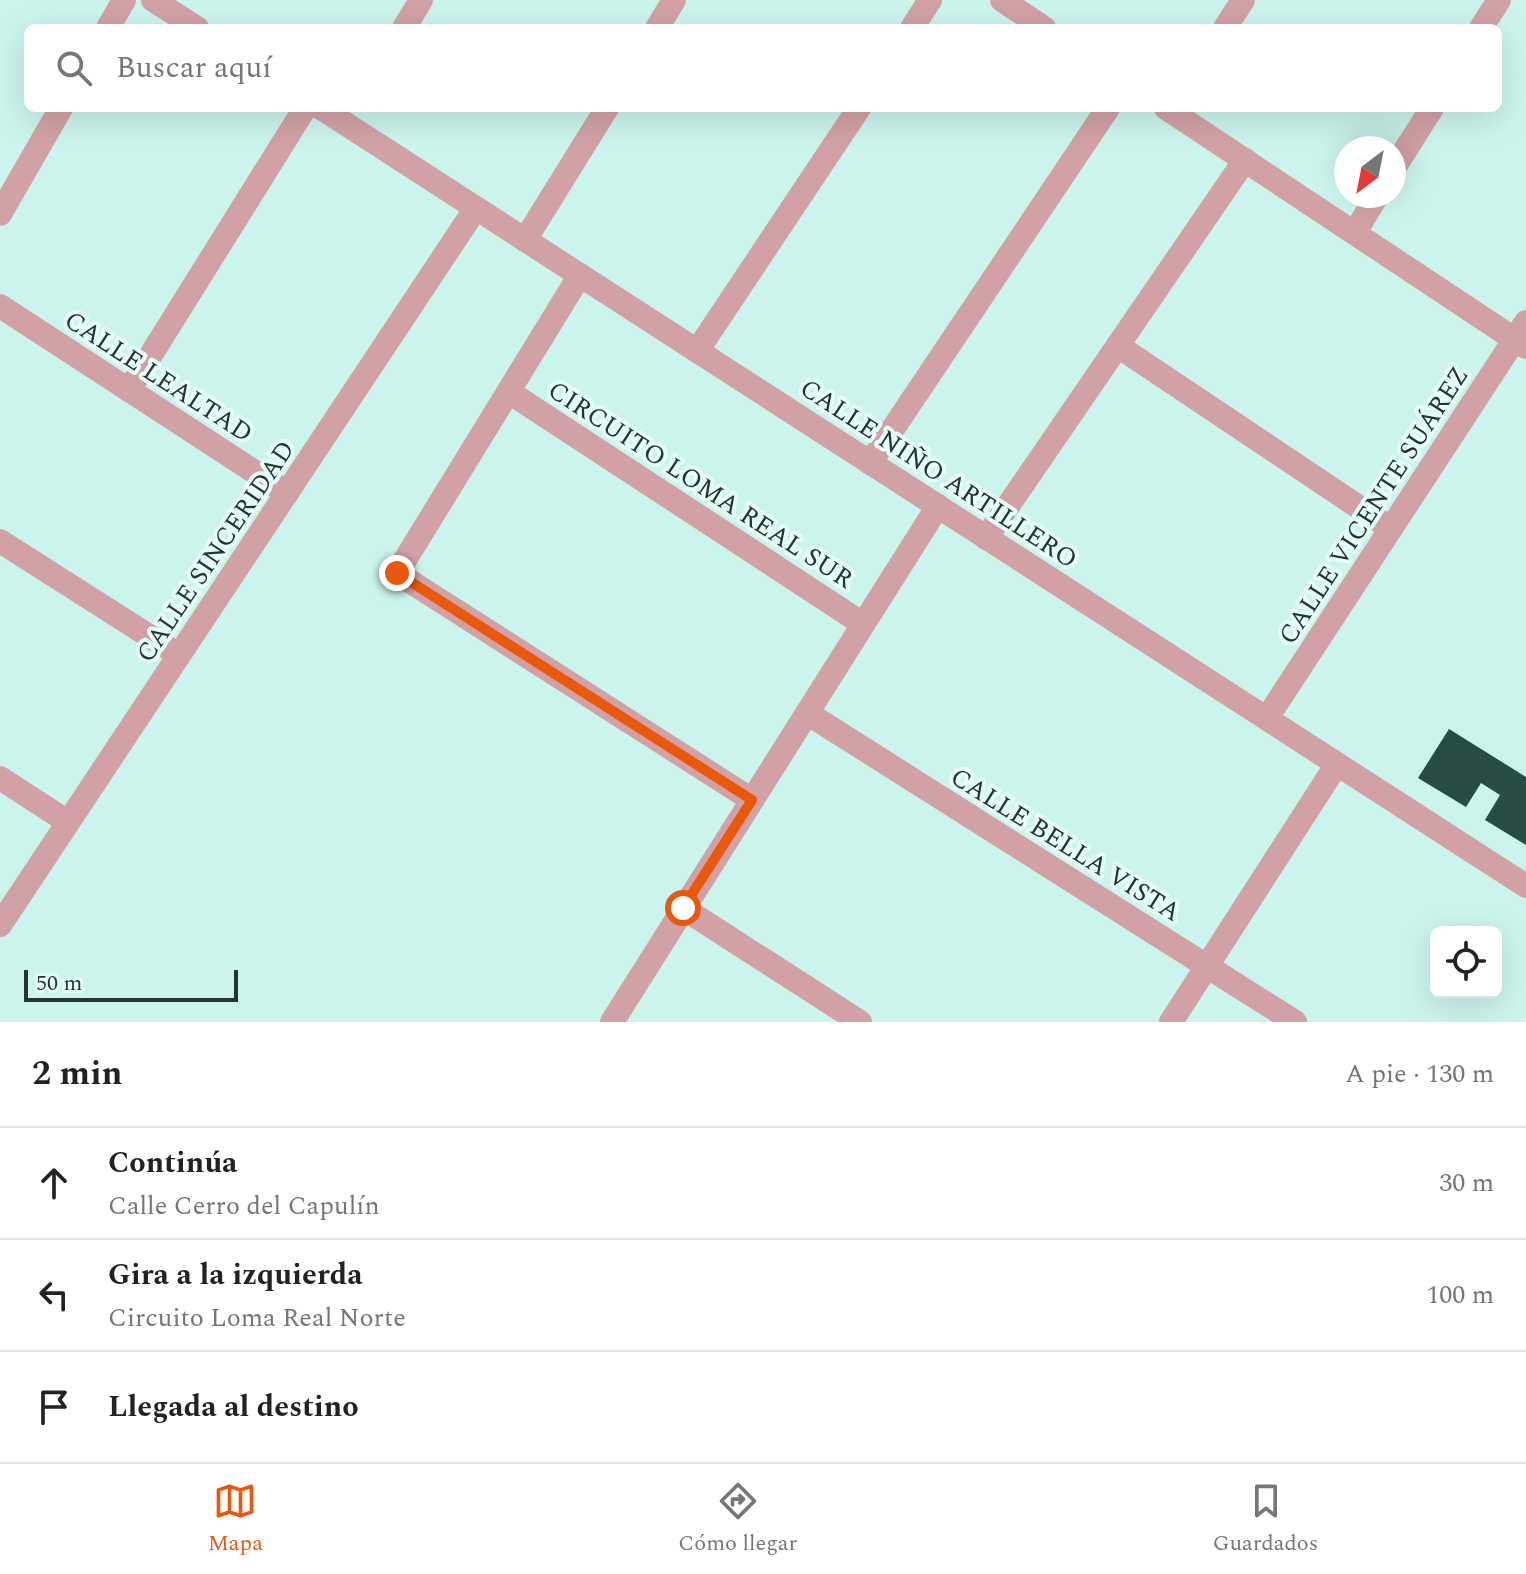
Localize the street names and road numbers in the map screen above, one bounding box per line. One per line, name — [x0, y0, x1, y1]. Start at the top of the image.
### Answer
street label: CALLE LEALTAD — [56, 301, 261, 453]
street label: CALLE VICENTE SUÁREZ — [1269, 358, 1479, 653]
street label: CALLE NIÑO ARTILLERO — [792, 369, 1085, 579]
street label: CIRCUITO LOMA REAL SUR — [540, 371, 862, 599]
street label: CALLE SINCERIDAD — [126, 432, 305, 671]
street label: CALLE BELLA VISTA — [942, 758, 1189, 932]

